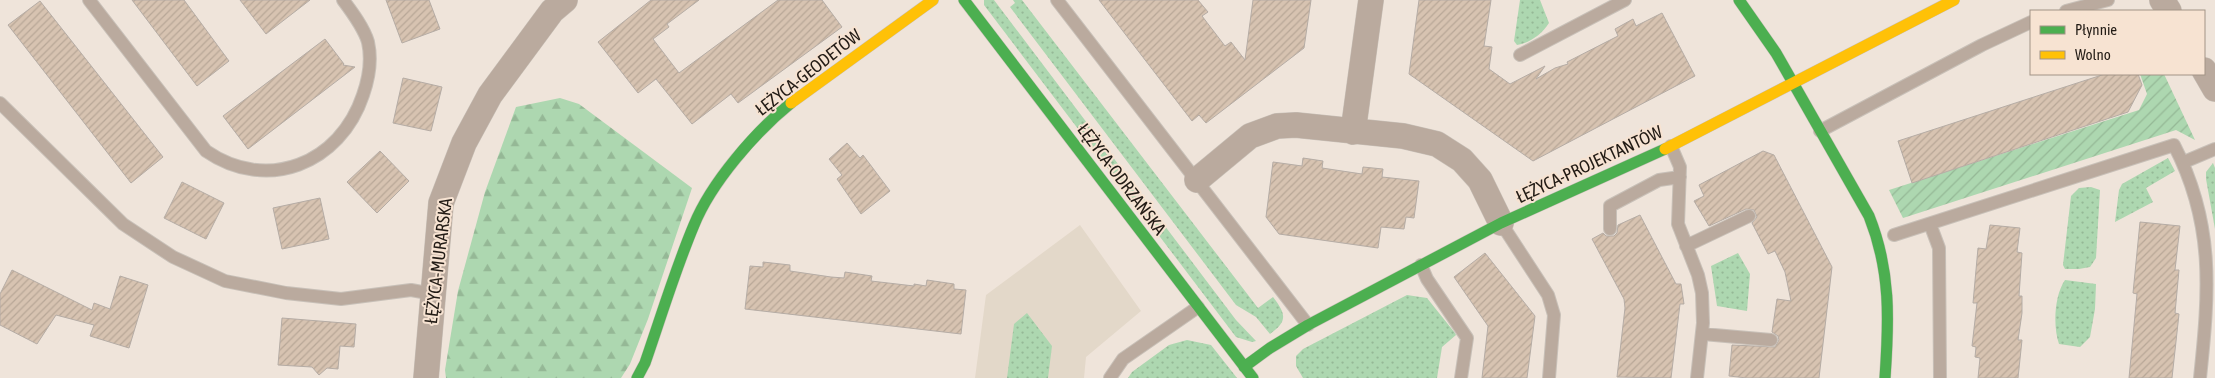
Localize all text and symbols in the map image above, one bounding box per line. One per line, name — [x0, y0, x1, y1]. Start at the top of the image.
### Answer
legend — [2030, 10, 2205, 75]
text: Płynnie — [2075, 21, 2117, 38]
street label: ŁĘŻYCA-GEODETÓW — [751, 24, 865, 120]
text: Wolno — [2075, 46, 2111, 63]
street label: ŁĘŻYCA-ODRZAŃSKA — [1073, 119, 1171, 239]
street label: ŁĘŻYCA-PROJEKTANTÓW — [1512, 121, 1666, 207]
street label: ŁĘŻYCA-MURARSKA — [420, 197, 456, 325]

